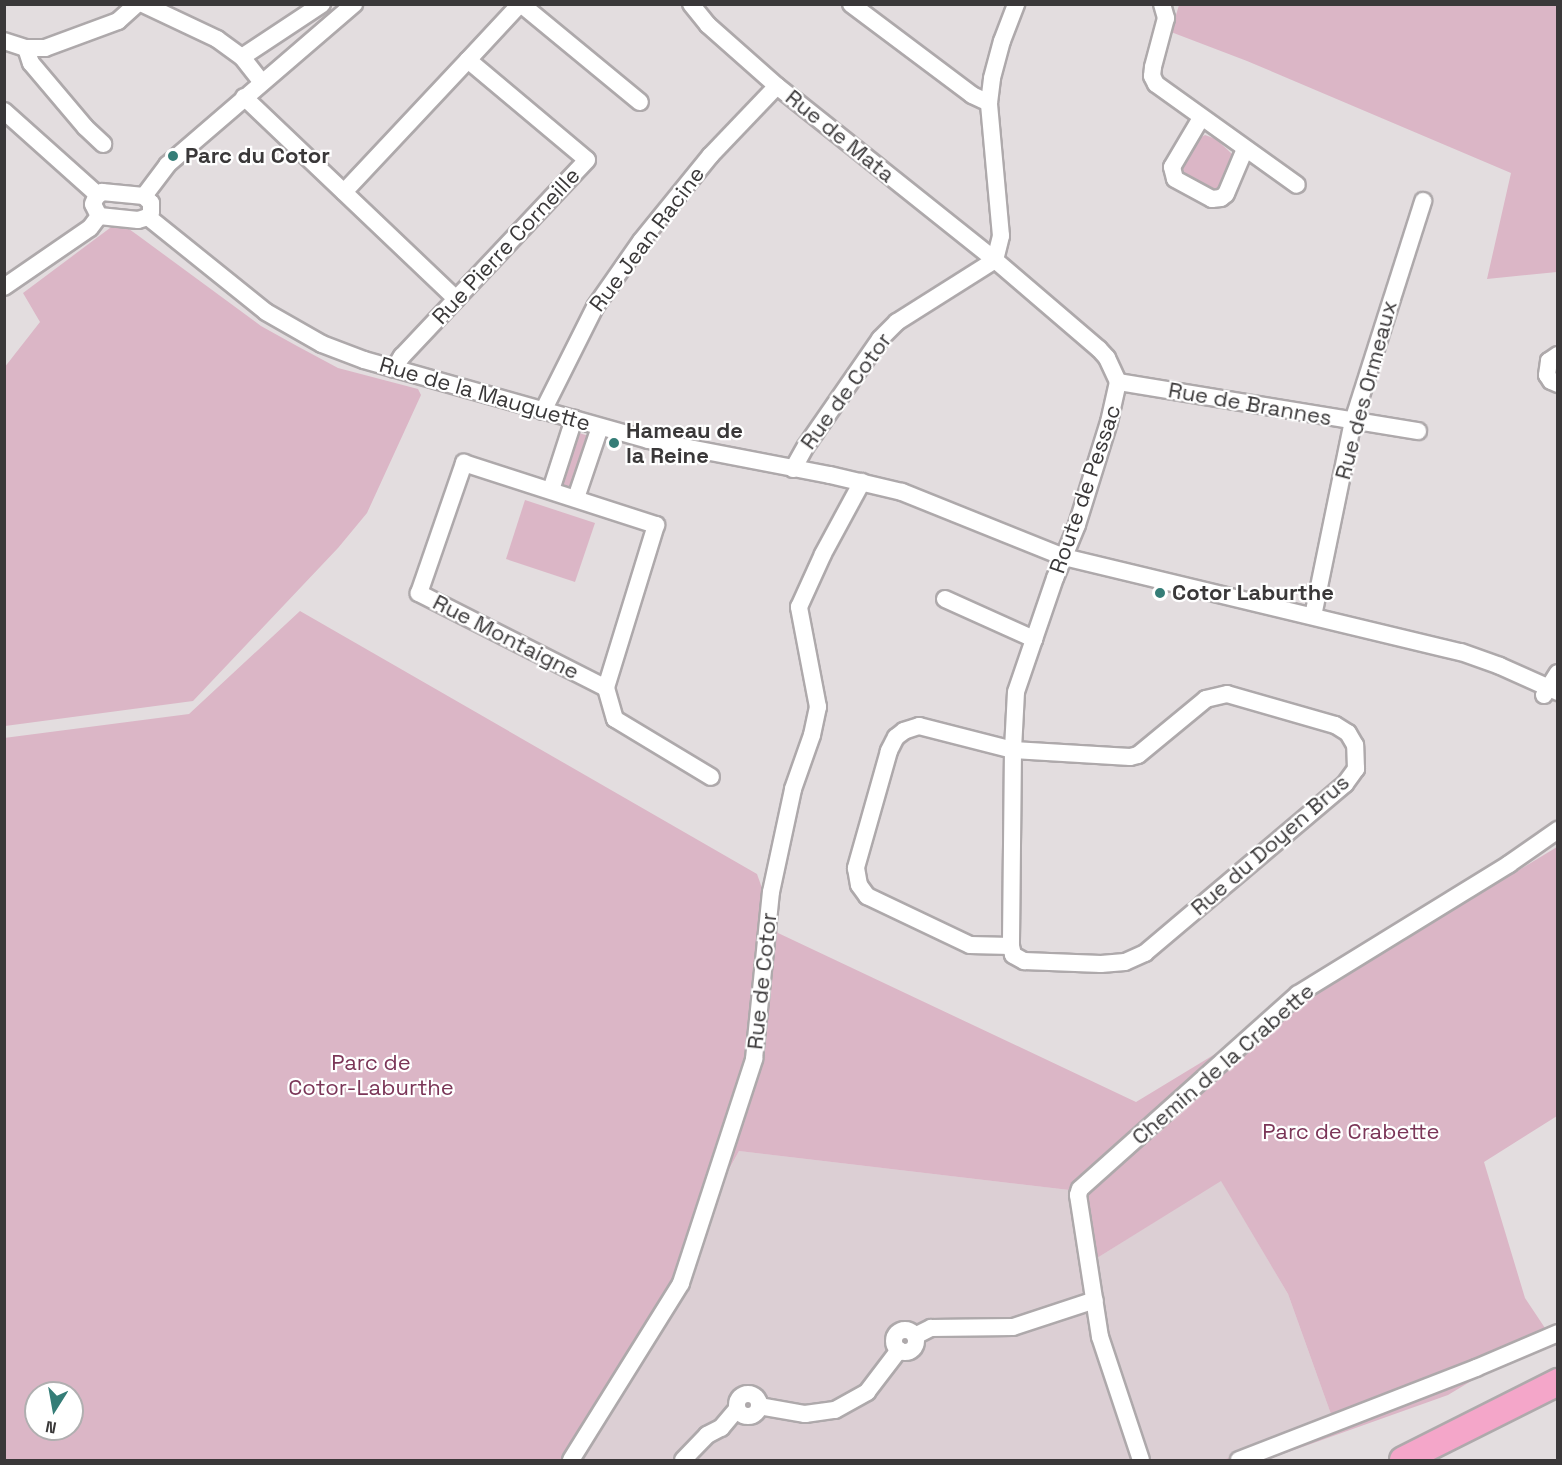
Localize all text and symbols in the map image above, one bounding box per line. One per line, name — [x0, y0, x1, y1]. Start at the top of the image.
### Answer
street label: Rue de Mata — [780, 84, 900, 188]
place label: Parc du Cotor — [185, 143, 330, 169]
marker: Parc du Cotor — [166, 149, 180, 163]
street label: Rue Jean Racine — [584, 161, 710, 317]
street label: Rue Pierre Corneille — [427, 162, 585, 330]
street label: Rue des Ormeaux — [1329, 298, 1403, 482]
street label: Rue de Cotor — [795, 328, 897, 454]
street label: Rue de la Mauguette — [376, 351, 594, 437]
street label: Rue de Brannes — [1166, 377, 1334, 431]
street label: Route de Pessac — [1044, 401, 1126, 577]
place label: Hameau de la Reine — [626, 417, 743, 469]
marker: Hameau de la Reine — [607, 436, 621, 450]
place label: Cotor Laburthe — [1172, 580, 1334, 606]
marker: Cotor Laburthe — [1153, 586, 1167, 600]
street label: Rue Montaigne — [428, 589, 584, 685]
street label: Rue du Doyen Brus — [1185, 769, 1355, 921]
street label: Rue de Cotor — [742, 911, 782, 1051]
street label: Chemin de la Crabette — [1127, 978, 1319, 1150]
park label: Parc de Cotor-Laburthe — [288, 1049, 454, 1100]
park label: Parc de Crabette — [1262, 1119, 1440, 1145]
north arrow — [24, 1381, 84, 1441]
text: N — [44, 1416, 58, 1439]

